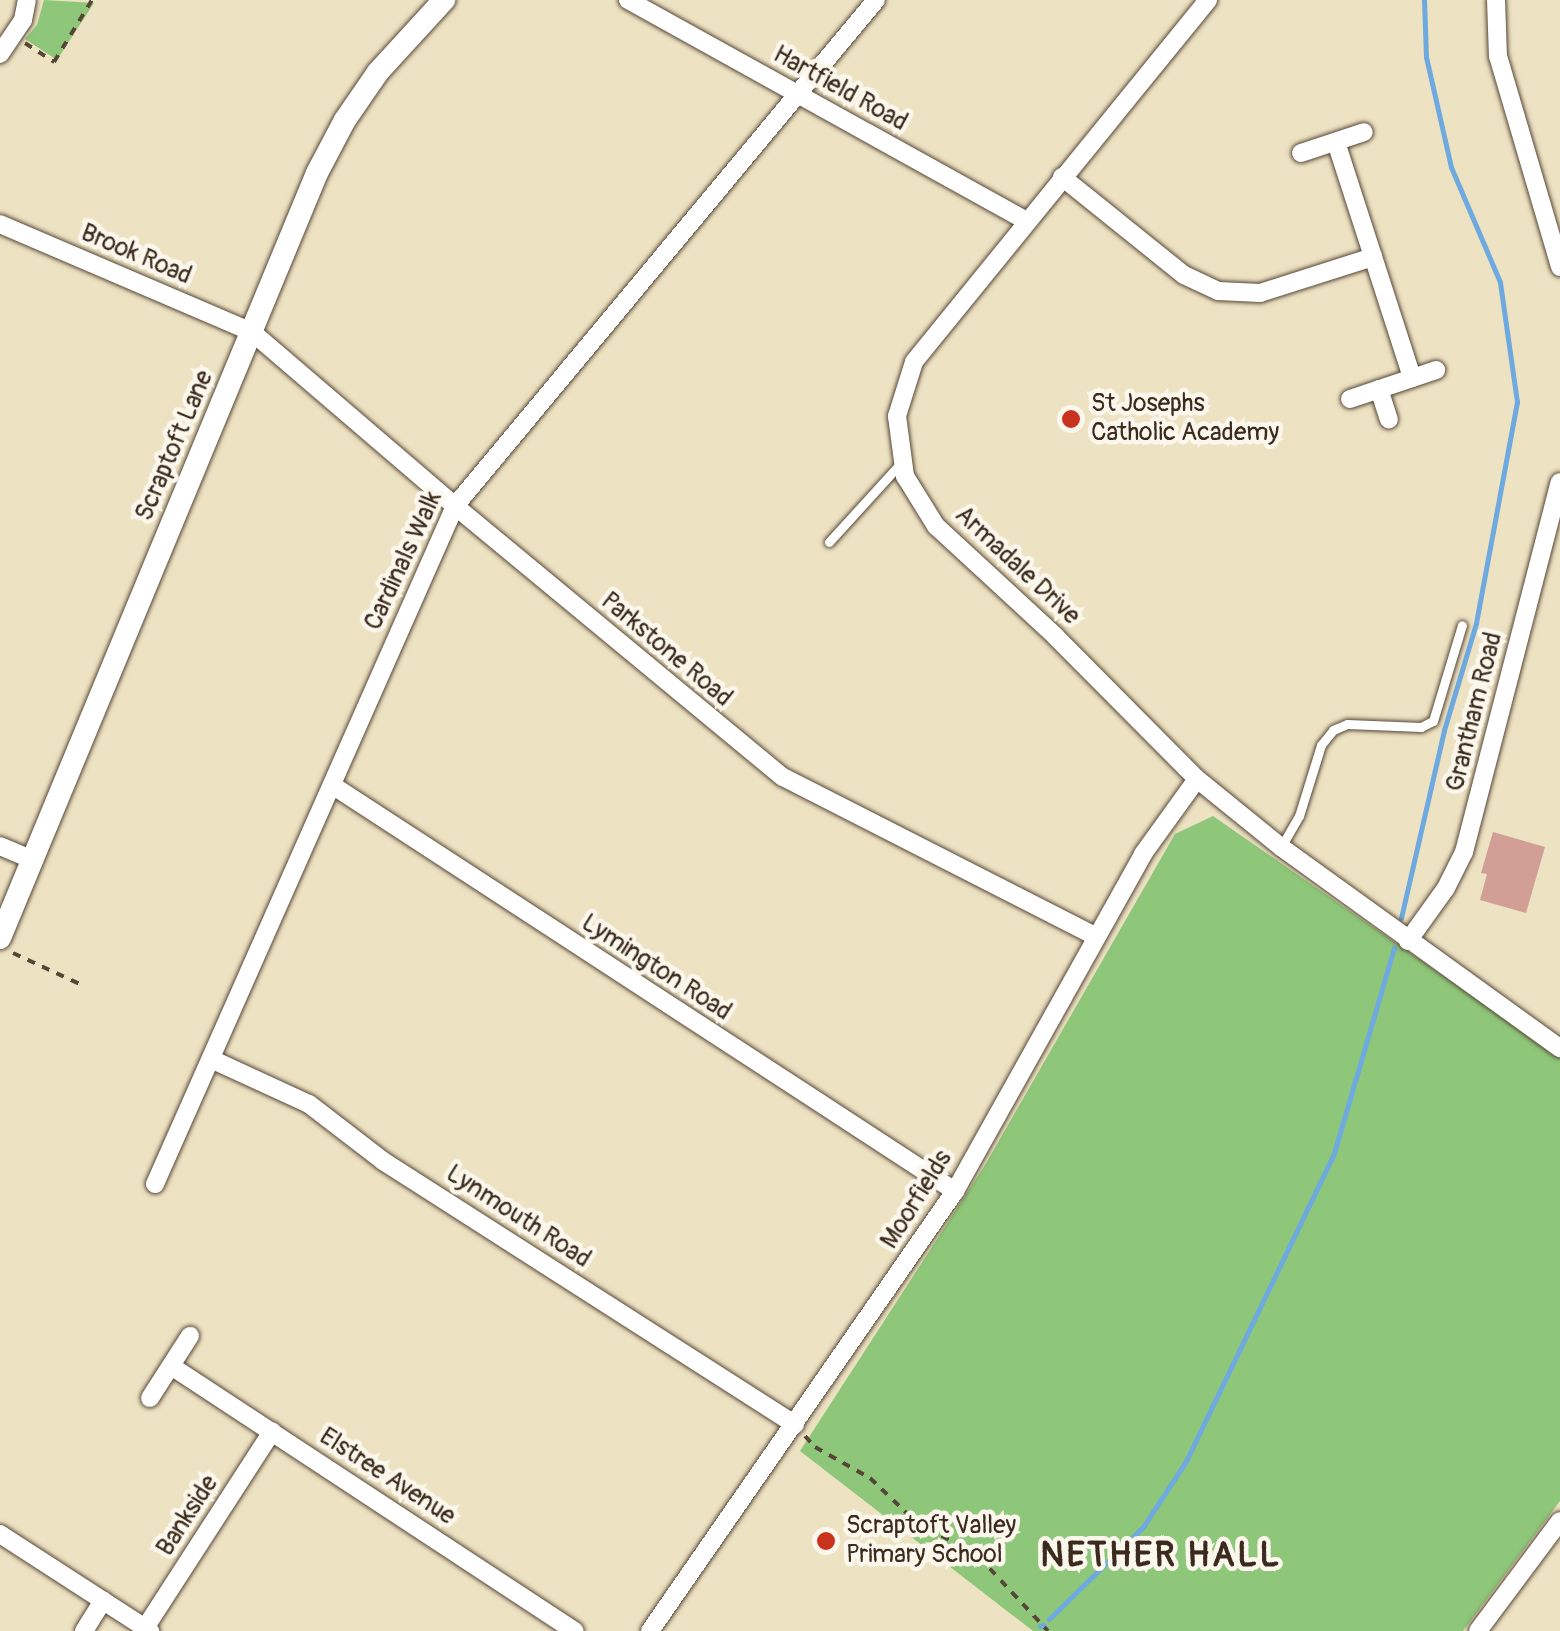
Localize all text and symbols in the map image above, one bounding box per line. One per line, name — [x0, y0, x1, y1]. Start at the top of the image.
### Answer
street label: Hartfield Road — [768, 40, 912, 138]
street label: Brook Road — [76, 218, 196, 292]
street label: Scraptoft Lane — [130, 366, 220, 526]
place label: St Josephs Catholic Academy — [1091, 390, 1279, 449]
marker: St Josephs Catholic Academy — [1060, 408, 1082, 430]
street label: Cardinals Walk — [359, 487, 449, 635]
street label: Armadale Drive — [948, 500, 1086, 632]
street label: Parkstone Road — [594, 586, 738, 714]
street label: Grantham Road — [1441, 629, 1509, 795]
street label: Lymington Road — [575, 908, 737, 1028]
street label: Moorfields — [875, 1145, 959, 1255]
street label: Lynmouth Road — [440, 1159, 596, 1275]
street label: Elstree Avenue — [314, 1422, 460, 1532]
street label: Bankside — [151, 1470, 225, 1562]
place label: Scraptoft Valley Primary School — [846, 1512, 1016, 1571]
marker: Scraptoft Valley Primary School — [815, 1530, 837, 1552]
district label: NETHER HALL — [1040, 1534, 1282, 1576]

